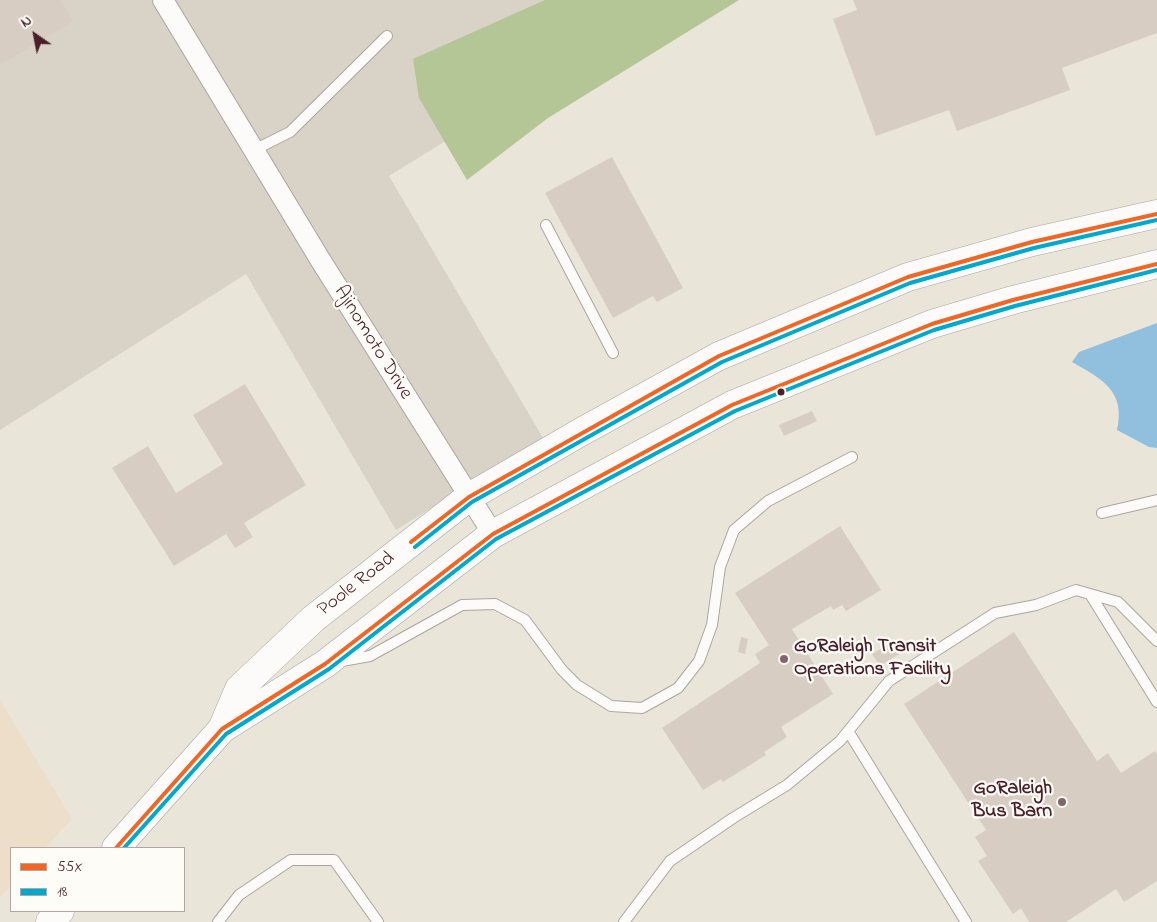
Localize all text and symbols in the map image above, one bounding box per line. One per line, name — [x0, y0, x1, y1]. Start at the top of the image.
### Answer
north arrow — [10, 10, 60, 60]
text: N — [17, 11, 36, 33]
street label: Ajinomoto Drive — [327, 282, 417, 404]
unlabelled marker — [776, 387, 786, 397]
street label: Poole Road — [314, 547, 400, 623]
place label: GoRaleigh Transit Operations Facility — [794, 636, 951, 683]
marker: GoRaleigh Transit Operations Facility — [778, 653, 790, 665]
place label: GoRaleigh Bus Barn — [972, 778, 1052, 825]
marker: GoRaleigh Bus Barn — [1056, 796, 1068, 808]
legend — [10, 847, 185, 912]
text: 55X — [57, 856, 83, 878]
text: 18 — [57, 881, 67, 903]

